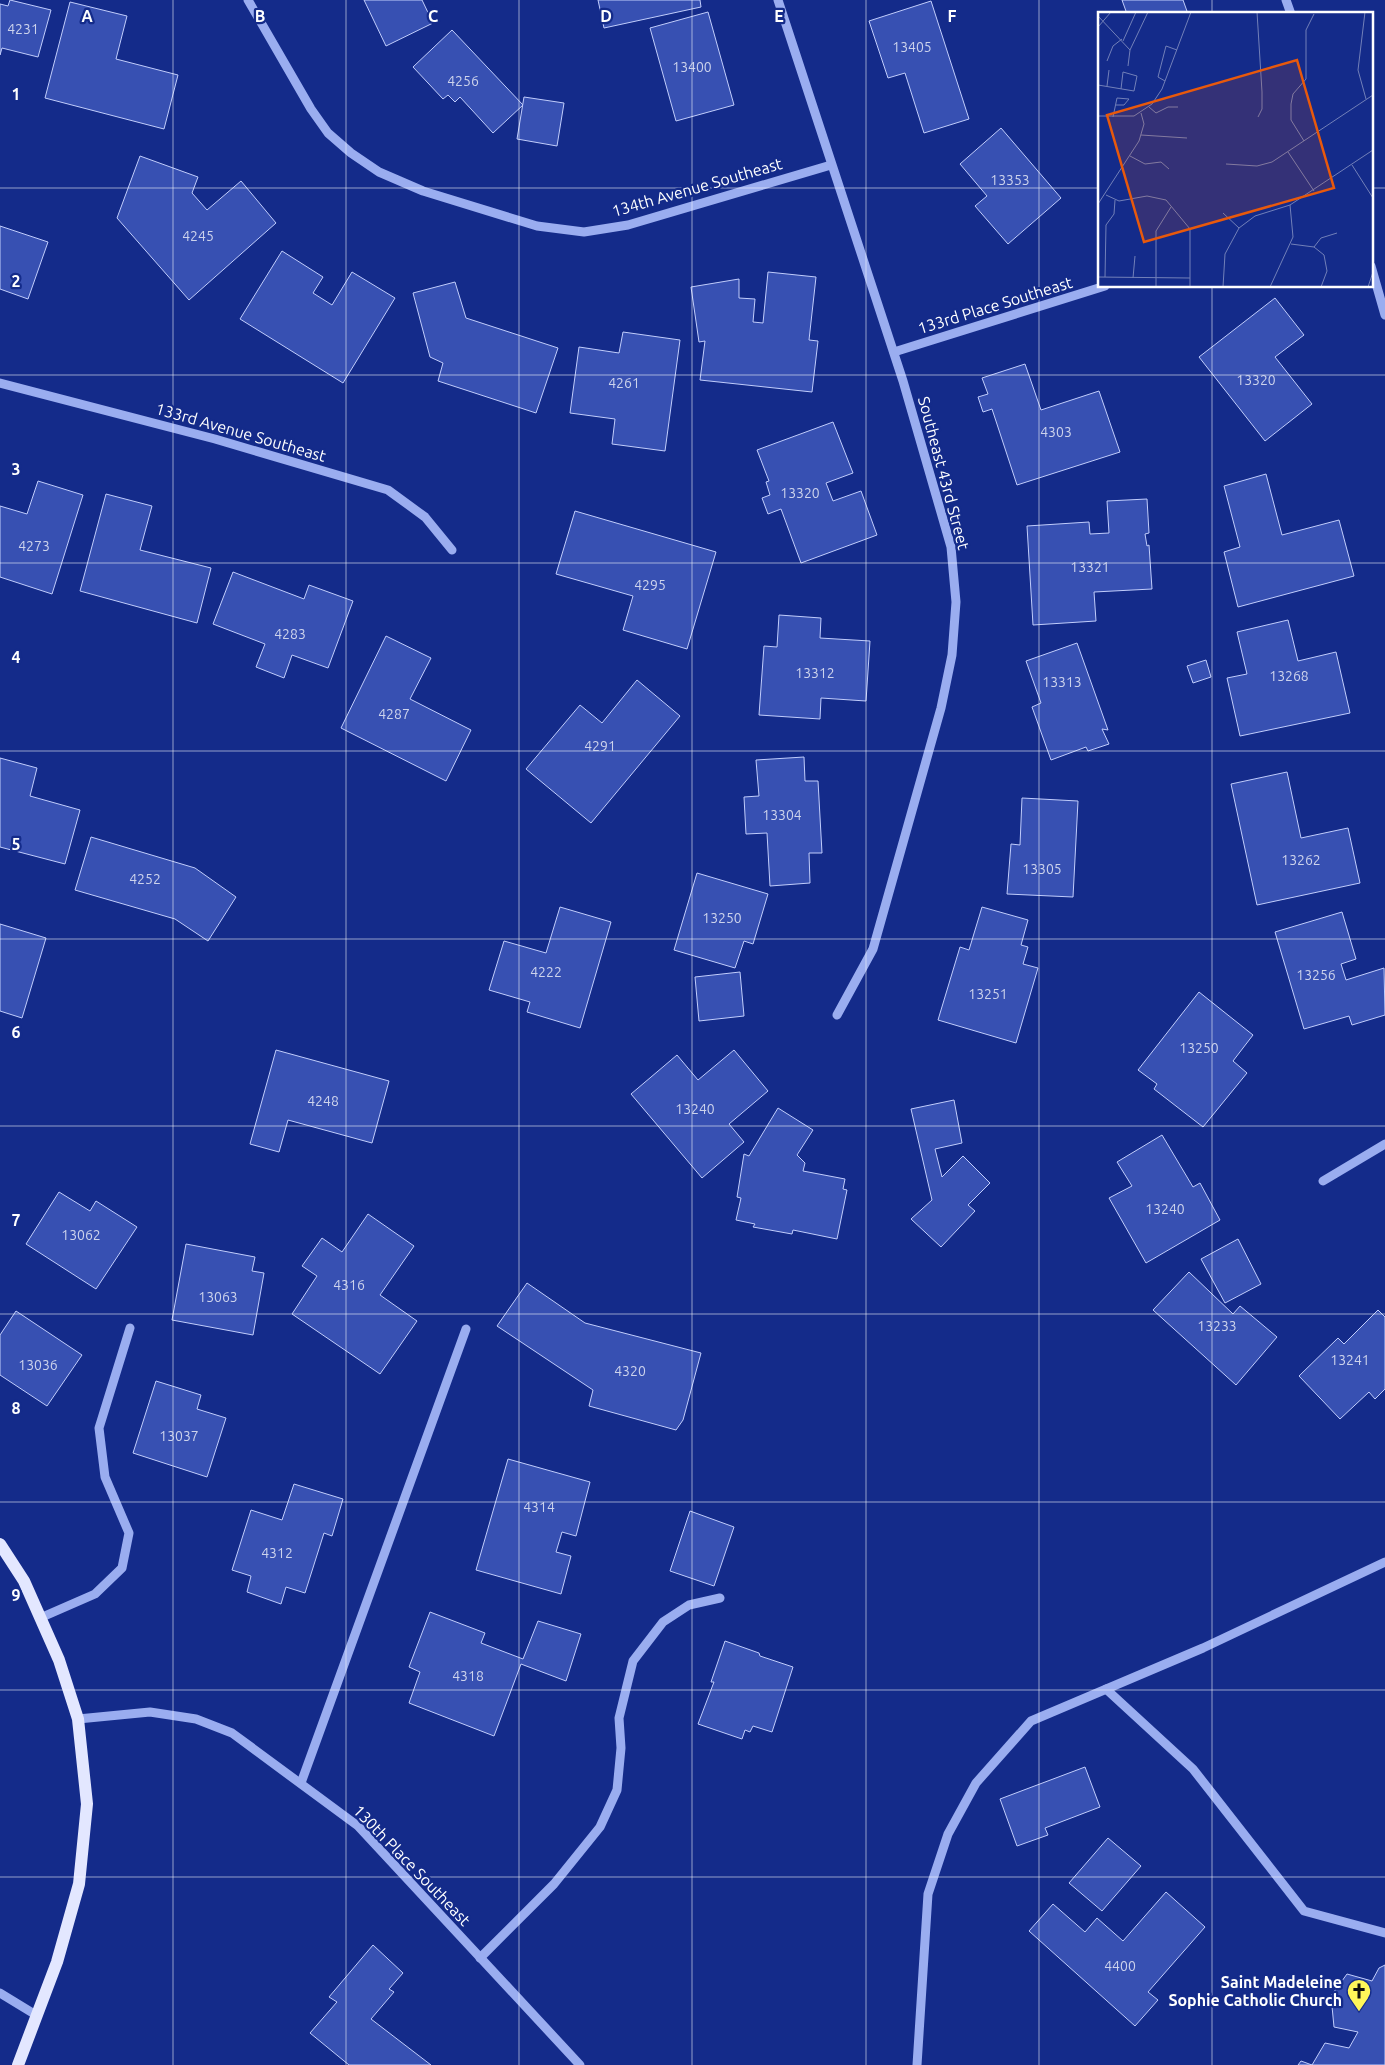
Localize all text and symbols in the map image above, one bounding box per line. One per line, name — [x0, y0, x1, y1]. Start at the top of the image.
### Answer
text: A — [81, 7, 93, 25]
text: B — [255, 7, 265, 25]
text: C — [428, 7, 438, 25]
text: D — [600, 7, 612, 25]
text: E — [774, 7, 784, 25]
text: F — [948, 7, 957, 25]
inset map — [1098, 12, 1372, 288]
house number: 4231 — [7, 21, 39, 37]
house number: 13405 — [892, 39, 932, 55]
house number: 13400 — [672, 59, 712, 75]
house number: 4256 — [447, 73, 479, 89]
text: 1 — [11, 85, 21, 103]
street label: 134th Avenue Southeast — [610, 154, 785, 220]
house number: 13353 — [990, 172, 1030, 188]
house number: 4245 — [182, 228, 214, 244]
text: 2 — [11, 272, 21, 290]
street label: 133rd Place Southeast — [916, 273, 1075, 337]
house number: 13320 — [1236, 372, 1276, 388]
house number: 4261 — [608, 375, 640, 391]
street label: Southeast 43rd Street — [915, 394, 973, 552]
street label: 133rd Avenue Southeast — [154, 399, 329, 465]
house number: 4303 — [1040, 424, 1072, 440]
text: 3 — [11, 460, 21, 478]
house number: 13320 — [780, 485, 820, 501]
house number: 4273 — [18, 538, 50, 554]
house number: 13321 — [1070, 559, 1110, 575]
house number: 4295 — [634, 577, 666, 593]
house number: 4283 — [274, 626, 306, 642]
text: 4 — [11, 648, 21, 666]
house number: 13312 — [795, 665, 835, 681]
house number: 13268 — [1269, 668, 1309, 684]
house number: 13313 — [1042, 674, 1082, 690]
house number: 4287 — [378, 706, 410, 722]
house number: 4291 — [584, 738, 616, 754]
house number: 13304 — [762, 807, 802, 823]
text: 5 — [11, 835, 21, 853]
house number: 13262 — [1281, 852, 1321, 868]
house number: 13305 — [1022, 861, 1062, 877]
house number: 4252 — [129, 871, 161, 887]
house number: 13250 — [702, 910, 742, 926]
house number: 4222 — [530, 964, 562, 980]
house number: 13256 — [1296, 967, 1336, 983]
house number: 13251 — [968, 986, 1008, 1002]
text: 6 — [11, 1023, 21, 1041]
house number: 13250 — [1179, 1040, 1219, 1056]
house number: 4248 — [307, 1093, 339, 1109]
house number: 13240 — [675, 1101, 715, 1117]
house number: 13240 — [1145, 1201, 1185, 1217]
text: 7 — [11, 1211, 21, 1229]
house number: 13062 — [61, 1227, 101, 1243]
house number: 4316 — [333, 1277, 365, 1293]
house number: 13063 — [198, 1289, 238, 1305]
house number: 13233 — [1197, 1318, 1237, 1334]
house number: 13241 — [1330, 1352, 1370, 1368]
house number: 13036 — [18, 1357, 58, 1373]
house number: 4320 — [614, 1363, 646, 1379]
text: 8 — [11, 1399, 21, 1417]
house number: 13037 — [159, 1428, 199, 1444]
house number: 4314 — [523, 1499, 555, 1515]
house number: 4312 — [261, 1545, 293, 1561]
text: 9 — [11, 1586, 21, 1604]
house number: 4318 — [452, 1668, 484, 1684]
street label: 130th Place Southeast — [350, 1801, 475, 1930]
house number: 4400 — [1104, 1958, 1136, 1974]
place label: Saint Madeleine Sophie Catholic Church — [1168, 1973, 1342, 2009]
church icon: Saint Madeleine Sophie Catholic Church — [1346, 1978, 1372, 2012]

